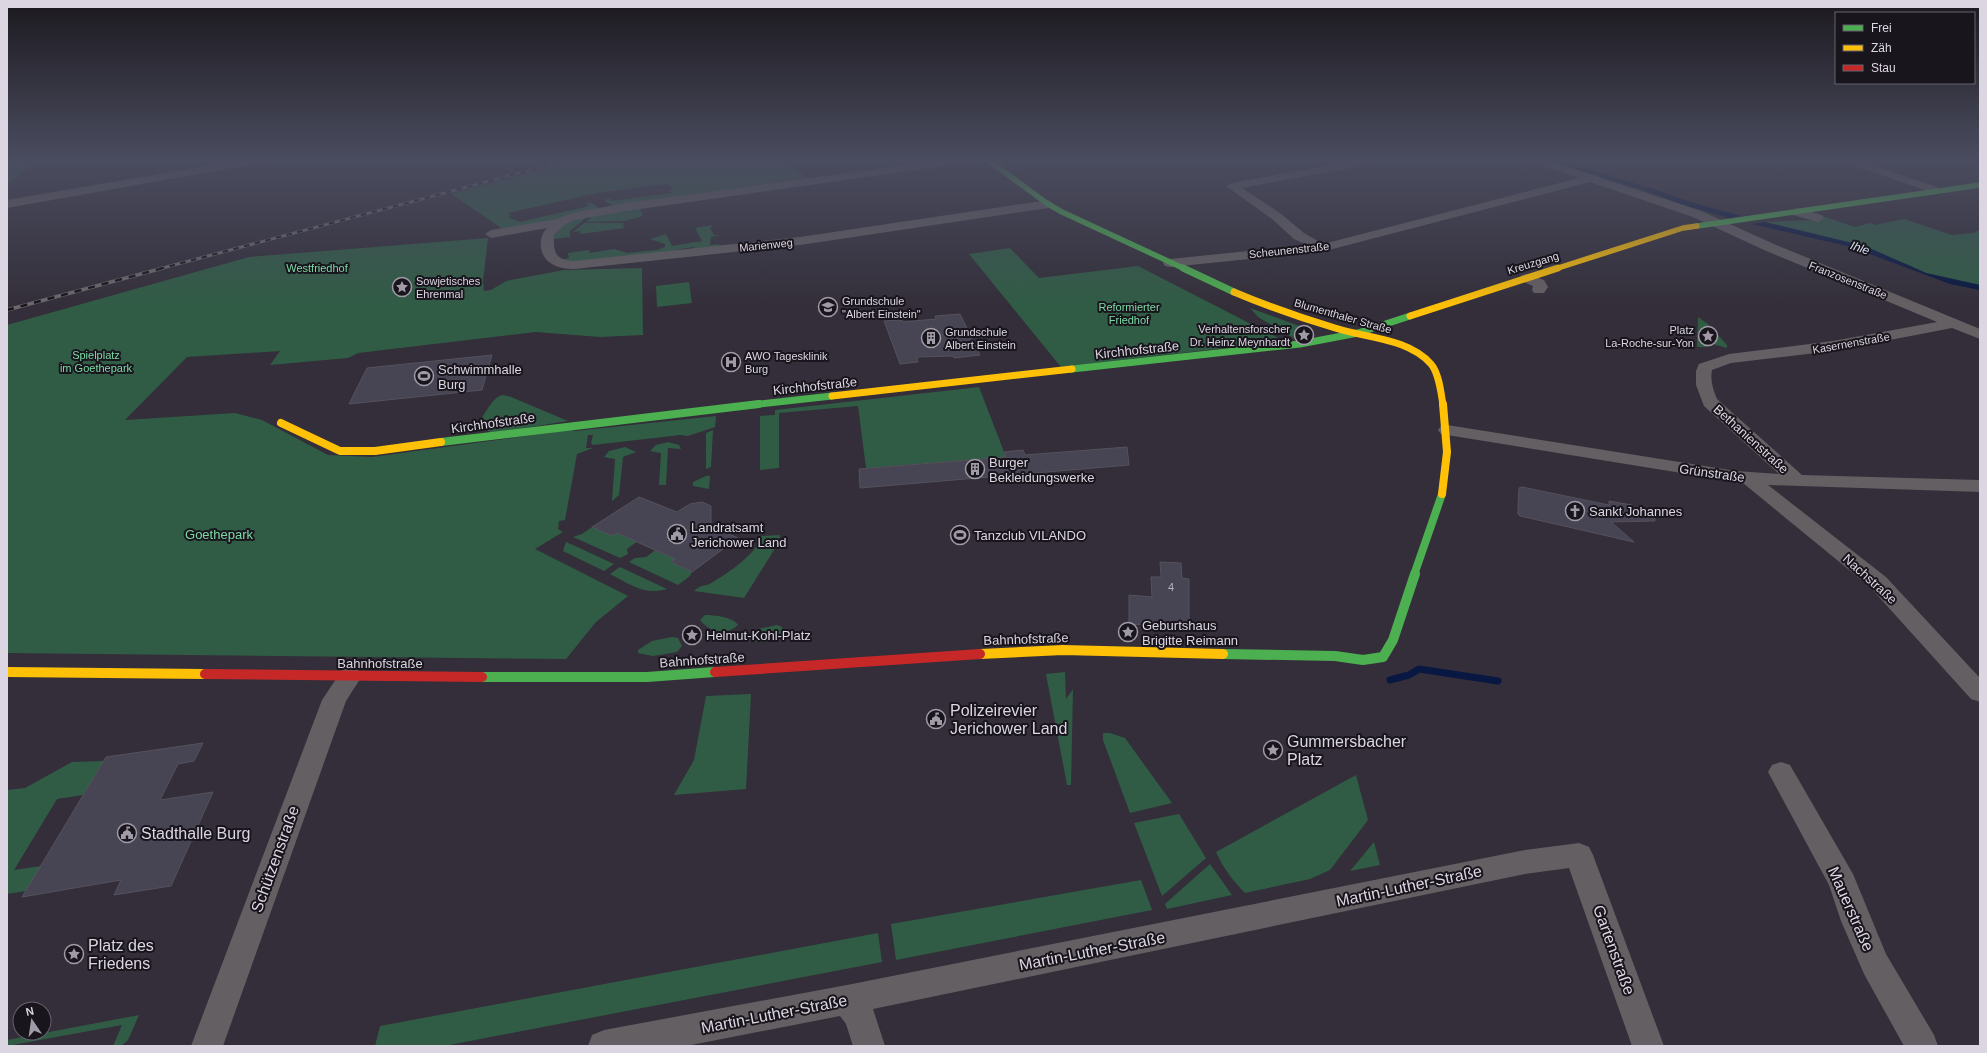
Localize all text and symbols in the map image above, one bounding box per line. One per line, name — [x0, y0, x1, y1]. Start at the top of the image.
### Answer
legend — [1835, 12, 1975, 84]
text: Frei — [1871, 21, 1892, 35]
text: Zäh — [1871, 41, 1892, 55]
text: Stau — [1871, 61, 1896, 75]
street label: Marienweg — [739, 236, 793, 254]
water label: Ihle — [1849, 238, 1872, 258]
street label: Scheunenstraße — [1248, 240, 1330, 260]
street label: Kreuzgang — [1506, 249, 1560, 277]
street label: Franzosenstraße — [1807, 259, 1889, 301]
park label: Westfriedhof — [286, 262, 349, 274]
place label: Sowjetisches Ehrenmal — [416, 275, 481, 300]
place icon: Sowjetisches Ehrenmal — [391, 276, 413, 298]
place label: Grundschule "Albert Einstein" — [842, 295, 921, 320]
school or university icon: Grundschule "Albert Einstein" — [817, 296, 839, 318]
street label: Blumenthaler Straße — [1293, 296, 1393, 336]
park label: Reformierter Friedhof — [1098, 301, 1160, 326]
place label: Verhaltensforscher Dr. Heinz Meynhardt — [1190, 323, 1290, 348]
place icon: Verhaltensforscher Dr. Heinz Meynhardt — [1293, 324, 1315, 346]
place label: Platz La-Roche-sur-Yon — [1605, 324, 1694, 349]
place icon: Platz La-Roche-sur-Yon — [1697, 325, 1719, 347]
place label: Grundschule Albert Einstein — [945, 326, 1016, 351]
building icon: Grundschule Albert Einstein — [920, 327, 942, 349]
street label: Kasernenstraße — [1811, 330, 1891, 356]
street label: Kirchhofstraße — [1094, 338, 1180, 362]
park label: Spielplatz im Goethepark — [60, 349, 133, 374]
place label: AWO Tagesklinik Burg — [745, 350, 828, 375]
hospital icon: AWO Tagesklinik Burg — [720, 351, 742, 373]
place label: Schwimmhalle Burg — [438, 362, 522, 392]
sports icon: Schwimmhalle Burg — [413, 365, 435, 387]
street label: Kirchhofstraße — [772, 374, 858, 398]
street label: Bethanienstraße — [1711, 402, 1791, 476]
street label: Kirchhofstraße — [450, 410, 536, 436]
place label: Burger Bekleidungswerke — [989, 455, 1095, 485]
building icon: Burger Bekleidungswerke — [964, 458, 986, 480]
street label: Grünstraße — [1678, 461, 1746, 485]
church icon: Sankt Johannes — [1564, 500, 1586, 522]
place label: Sankt Johannes — [1589, 504, 1683, 519]
place label: Landratsamt Jerichower Land — [691, 520, 786, 550]
public building icon: Landratsamt Jerichower Land — [666, 523, 688, 545]
sports icon: Tanzclub VILANDO — [949, 524, 971, 546]
park label: Goethepark — [185, 527, 253, 542]
place label: Tanzclub VILANDO — [974, 528, 1086, 543]
street label: Nachstraße — [1840, 551, 1900, 607]
house number: 4 — [1168, 581, 1174, 593]
place label: Geburtshaus Brigitte Reimann — [1142, 618, 1238, 648]
place icon: Geburtshaus Brigitte Reimann — [1117, 621, 1139, 643]
place icon: Helmut-Kohl-Platz — [681, 624, 703, 646]
place label: Helmut-Kohl-Platz — [706, 628, 811, 643]
street label: Bahnhofstraße — [983, 630, 1069, 648]
street label: Bahnhofstraße — [659, 650, 745, 670]
street label: Bahnhofstraße — [337, 656, 423, 671]
place label: Polizeirevier Jerichower Land — [950, 702, 1067, 737]
public building icon: Polizeirevier Jerichower Land — [925, 708, 947, 730]
place label: Gummersbacher Platz — [1287, 733, 1407, 768]
place icon: Gummersbacher Platz — [1262, 739, 1284, 761]
street label: Schützenstraße — [248, 803, 302, 915]
public building icon: Stadthalle Burg — [116, 822, 138, 844]
place label: Stadthalle Burg — [141, 825, 250, 842]
street label: Martin-Luther-Straße — [1335, 862, 1483, 910]
street label: Mauerstraße — [1825, 864, 1877, 954]
street label: Gartenstraße — [1590, 903, 1638, 997]
street label: Martin-Luther-Straße — [1017, 928, 1167, 974]
place label: Platz des Friedens — [88, 937, 154, 972]
place icon: Platz des Friedens — [63, 943, 85, 965]
street label: Martin-Luther-Straße — [699, 991, 849, 1037]
north arrow — [12, 1001, 52, 1041]
text: N — [25, 1005, 35, 1018]

